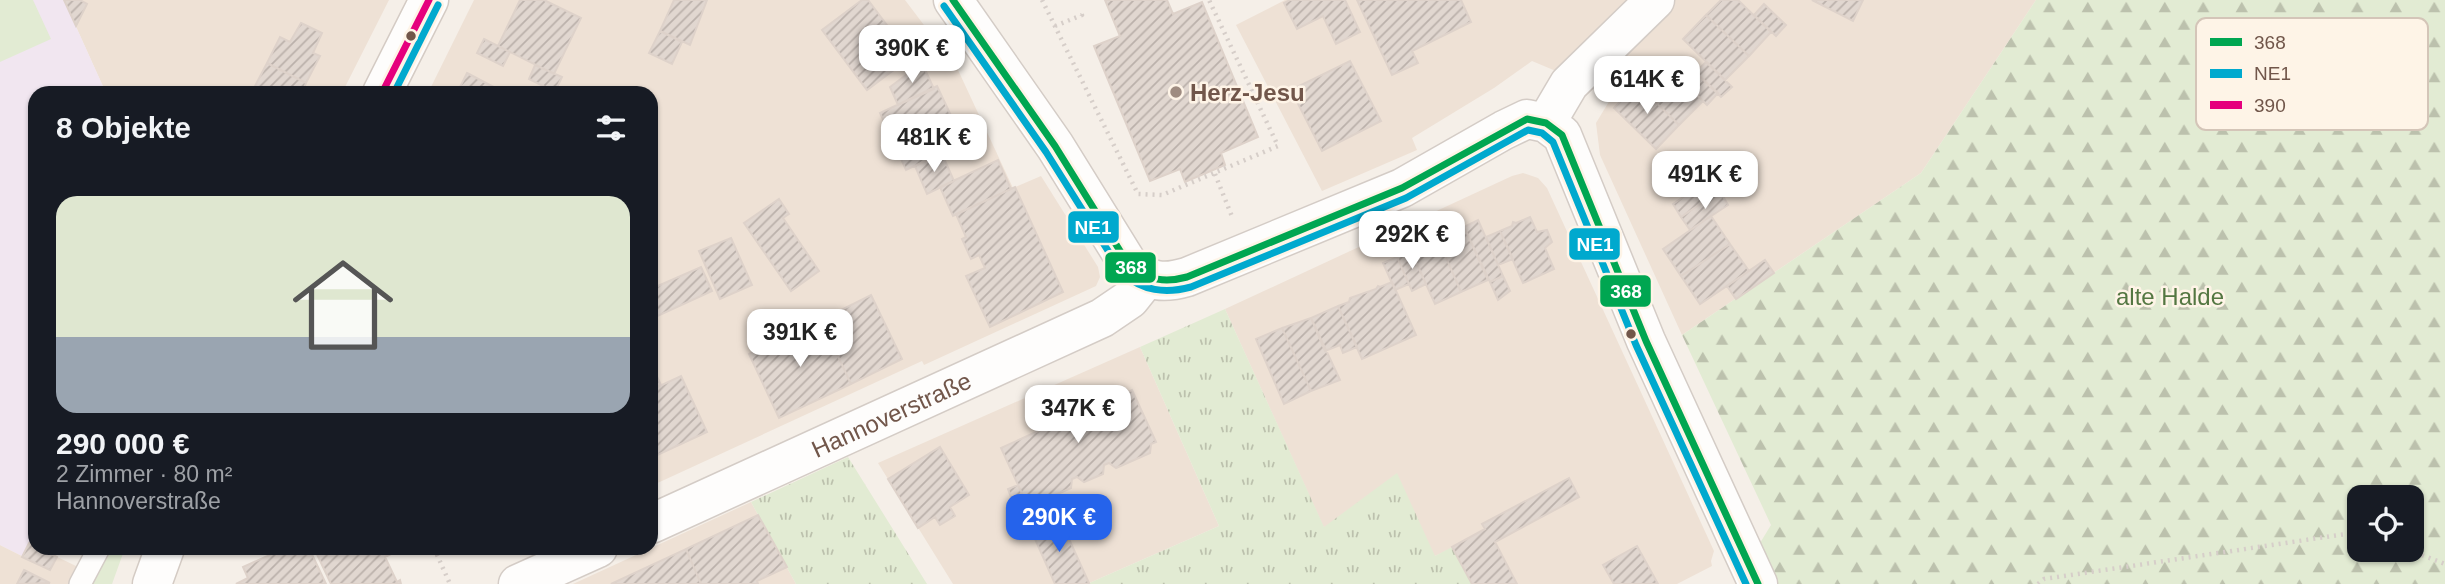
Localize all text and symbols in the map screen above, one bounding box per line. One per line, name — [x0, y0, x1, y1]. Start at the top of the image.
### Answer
legend — [2196, 18, 2428, 130]
pin: 390K € — [855, 25, 969, 85]
unlabelled marker — [404, 29, 418, 43]
text: 368 — [2254, 32, 2286, 53]
text: 390K € — [875, 35, 949, 61]
pin: 614K € — [1590, 57, 1704, 116]
text: NE1 — [2254, 63, 2291, 84]
text: 614K € — [1610, 66, 1684, 92]
place label: Herz-Jesu — [1190, 79, 1305, 106]
marker: Herz-Jesu — [1168, 84, 1184, 100]
text: 390 — [2254, 95, 2286, 116]
icon: filters — [592, 109, 630, 147]
text: 8 Objekte — [56, 111, 191, 144]
pin: 481K € — [877, 114, 991, 174]
text: 481K € — [897, 124, 971, 150]
pin: 491K € — [1648, 152, 1762, 211]
text: 491K € — [1668, 161, 1742, 187]
line badge: NE1 — [1067, 210, 1120, 244]
pin: 292K € — [1355, 212, 1469, 271]
text: NE1 — [1075, 217, 1112, 238]
text: 292K € — [1375, 221, 1449, 247]
line badge: NE1 — [1568, 227, 1621, 261]
text: NE1 — [1577, 234, 1614, 255]
icon: home — [280, 242, 406, 368]
line badge: 368 — [1104, 251, 1157, 284]
text: 368 — [1115, 257, 1147, 278]
line badge: 368 — [1599, 274, 1652, 308]
text: 368 — [1610, 281, 1642, 302]
park label: alte Halde — [2116, 283, 2224, 310]
pin: 391K € — [743, 310, 857, 369]
text: 391K € — [763, 319, 837, 345]
unlabelled marker — [1624, 327, 1638, 341]
street label: Hannoverstraße — [807, 366, 975, 462]
pin: 347K € — [1021, 386, 1135, 445]
text: 347K € — [1041, 395, 1115, 421]
text: 290 000 € — [56, 427, 189, 460]
text: 2 Zimmer · 80 m² — [56, 461, 232, 487]
map controls — [2347, 485, 2424, 562]
button: locate — [2347, 485, 2424, 562]
text: Hannoverstraße — [56, 488, 221, 514]
pin: 290K € — [1002, 494, 1116, 554]
text: 290K € — [1022, 504, 1096, 530]

